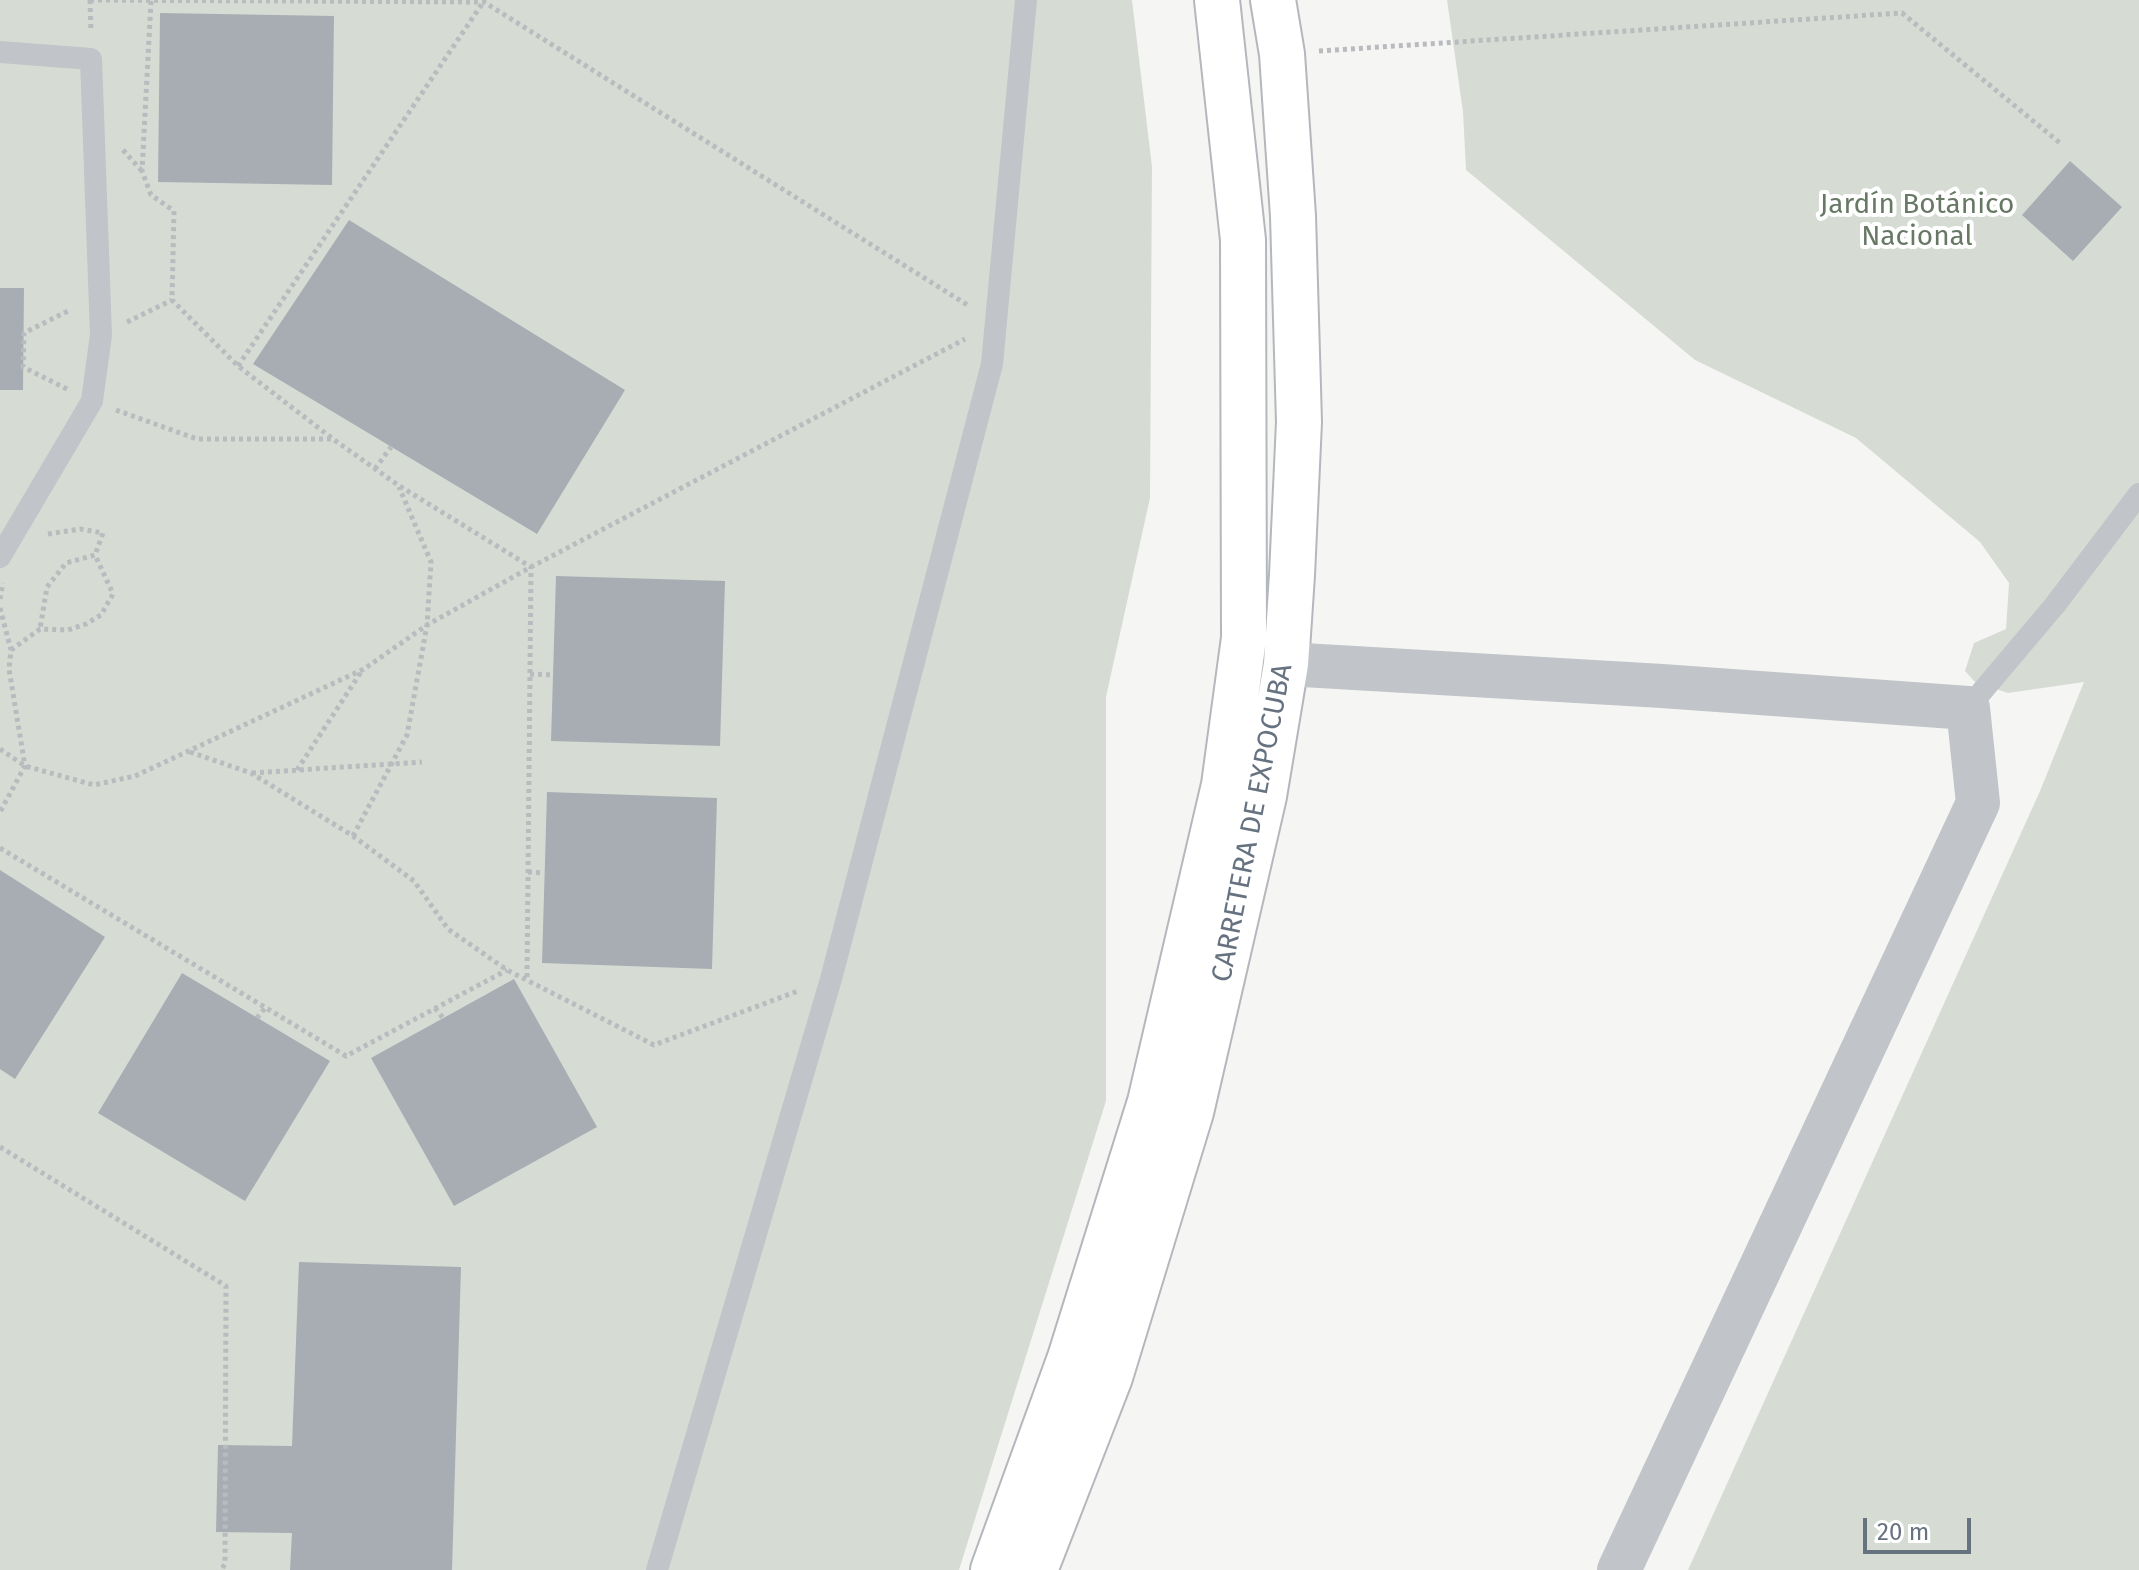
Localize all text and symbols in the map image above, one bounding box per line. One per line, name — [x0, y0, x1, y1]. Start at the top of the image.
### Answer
park label: Jardín Botánico Nacional — [1820, 188, 2014, 254]
street label: CARRETERA DE EXPOCUBA — [1206, 661, 1300, 985]
scale bar — [1867, 1502, 1975, 1552]
text: 20 m — [1877, 1518, 1929, 1546]

